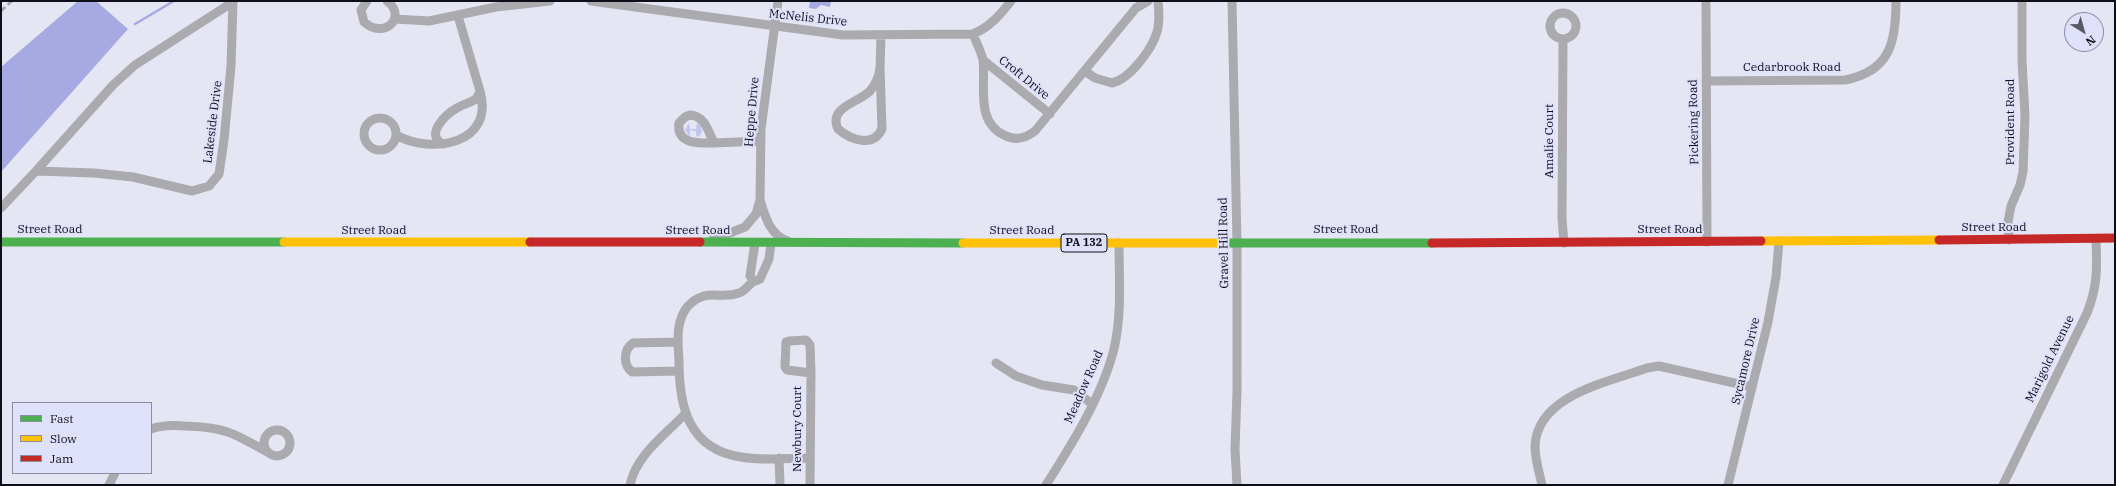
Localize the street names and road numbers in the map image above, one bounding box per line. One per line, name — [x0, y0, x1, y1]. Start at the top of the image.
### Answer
street label: McNelis Drive — [768, 7, 848, 29]
street label: Croft Drive — [996, 53, 1052, 103]
street label: Cedarbrook Road — [1743, 61, 1841, 75]
street label: Heppe Drive — [742, 76, 762, 148]
street label: Pickering Road — [1686, 79, 1702, 165]
street label: Provident Road — [2004, 79, 2018, 165]
street label: Lakeside Drive — [201, 80, 225, 164]
street label: Amalie Court — [1543, 104, 1557, 178]
street label: Gravel Hill Road — [1216, 197, 1232, 289]
street label: Street Road — [1961, 221, 2027, 235]
street label: Street Road — [17, 223, 83, 237]
street label: Street Road — [1313, 223, 1379, 237]
street label: Street Road — [1637, 223, 1703, 237]
street label: Street Road — [341, 224, 407, 238]
street label: Street Road — [665, 224, 731, 238]
street label: Street Road — [989, 224, 1055, 238]
road number: PA 132 — [1061, 234, 1107, 252]
street label: Marigold Avenue — [2023, 313, 2077, 405]
street label: Sycamore Drive — [1729, 316, 1763, 406]
street label: Meadow Road — [1062, 348, 1106, 426]
street label: Newbury Court — [791, 386, 805, 472]

